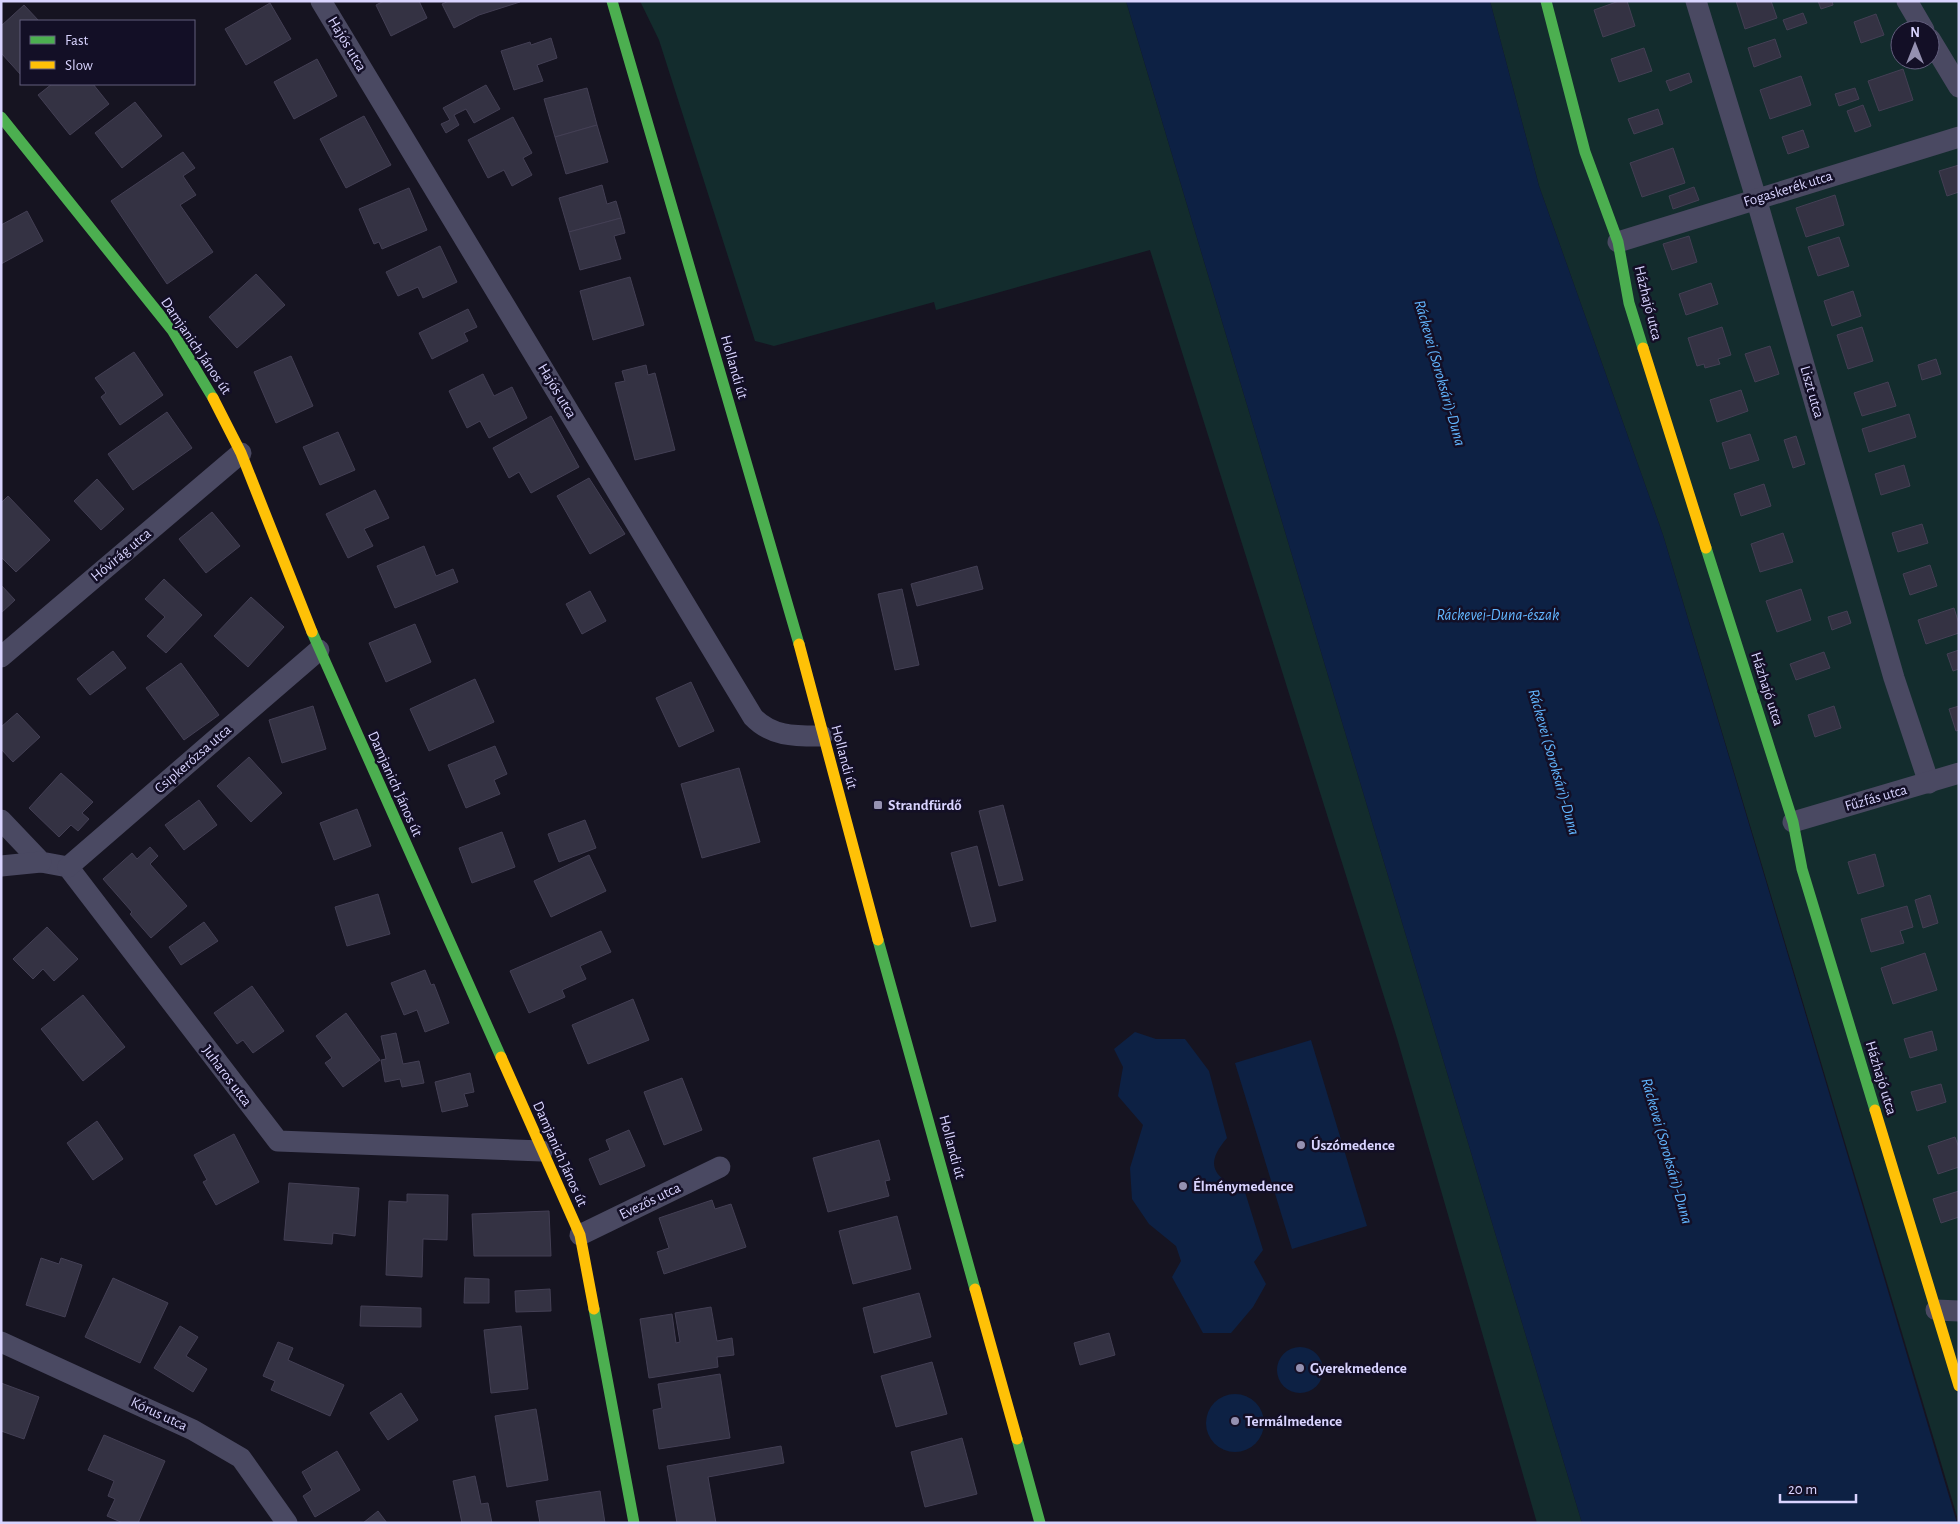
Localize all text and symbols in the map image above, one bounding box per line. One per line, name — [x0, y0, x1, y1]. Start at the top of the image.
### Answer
street label: Hajós utca — [325, 14, 369, 74]
legend — [20, 20, 195, 85]
north arrow — [1890, 20, 1940, 70]
text: N — [1910, 26, 1920, 40]
text: Fast — [65, 33, 89, 48]
text: Slow — [65, 58, 93, 73]
street label: Fogaskerék utca — [1742, 168, 1834, 210]
street label: Házhajó utca — [1631, 264, 1665, 342]
street label: Damjanich János út — [158, 295, 234, 397]
water label: Ráckevei (Soroksári)-Duna — [1411, 298, 1469, 448]
street label: Hollandi út — [718, 333, 750, 401]
street label: Hajós utca — [535, 361, 579, 421]
street label: Liszt utca — [1797, 364, 1827, 420]
street label: Hóvirág utca — [88, 526, 154, 584]
water label: Ráckevei-Duna-észak — [1437, 607, 1559, 623]
street label: Házhajó utca — [1748, 650, 1786, 728]
water label: Ráckevei (Soroksári)-Duna — [1525, 687, 1583, 837]
street label: Csipkerózsa utca — [152, 722, 234, 796]
street label: Hollandi út — [828, 723, 860, 791]
street label: Damjanich János út — [365, 729, 425, 839]
street label: Fűzfás utca — [1843, 782, 1909, 814]
place label: Strandfürdő — [888, 798, 962, 813]
marker: Strandfürdő — [872, 799, 884, 811]
street label: Házhajó utca — [1863, 1039, 1899, 1117]
street label: Juharos utca — [199, 1043, 255, 1109]
water label: Ráckevei (Soroksári)-Duna — [1638, 1076, 1696, 1226]
street label: Damjanich János út — [530, 1099, 590, 1209]
street label: Hollandi út — [936, 1113, 968, 1181]
place label: Úszómedence — [1311, 1136, 1395, 1153]
marker: Úszómedence — [1295, 1139, 1307, 1151]
place label: Élménymedence — [1193, 1177, 1293, 1194]
street label: Evezős utca — [617, 1180, 683, 1222]
marker: Élménymedence — [1177, 1180, 1189, 1192]
place label: Gyerekmedence — [1310, 1361, 1407, 1376]
marker: Gyerekmedence — [1294, 1362, 1306, 1374]
street label: Kórus utca — [128, 1394, 190, 1434]
place label: Termálmedence — [1245, 1414, 1342, 1429]
marker: Termálmedence — [1229, 1415, 1241, 1427]
scale bar — [1780, 1472, 1856, 1504]
text: 20 m — [1788, 1482, 1817, 1497]

